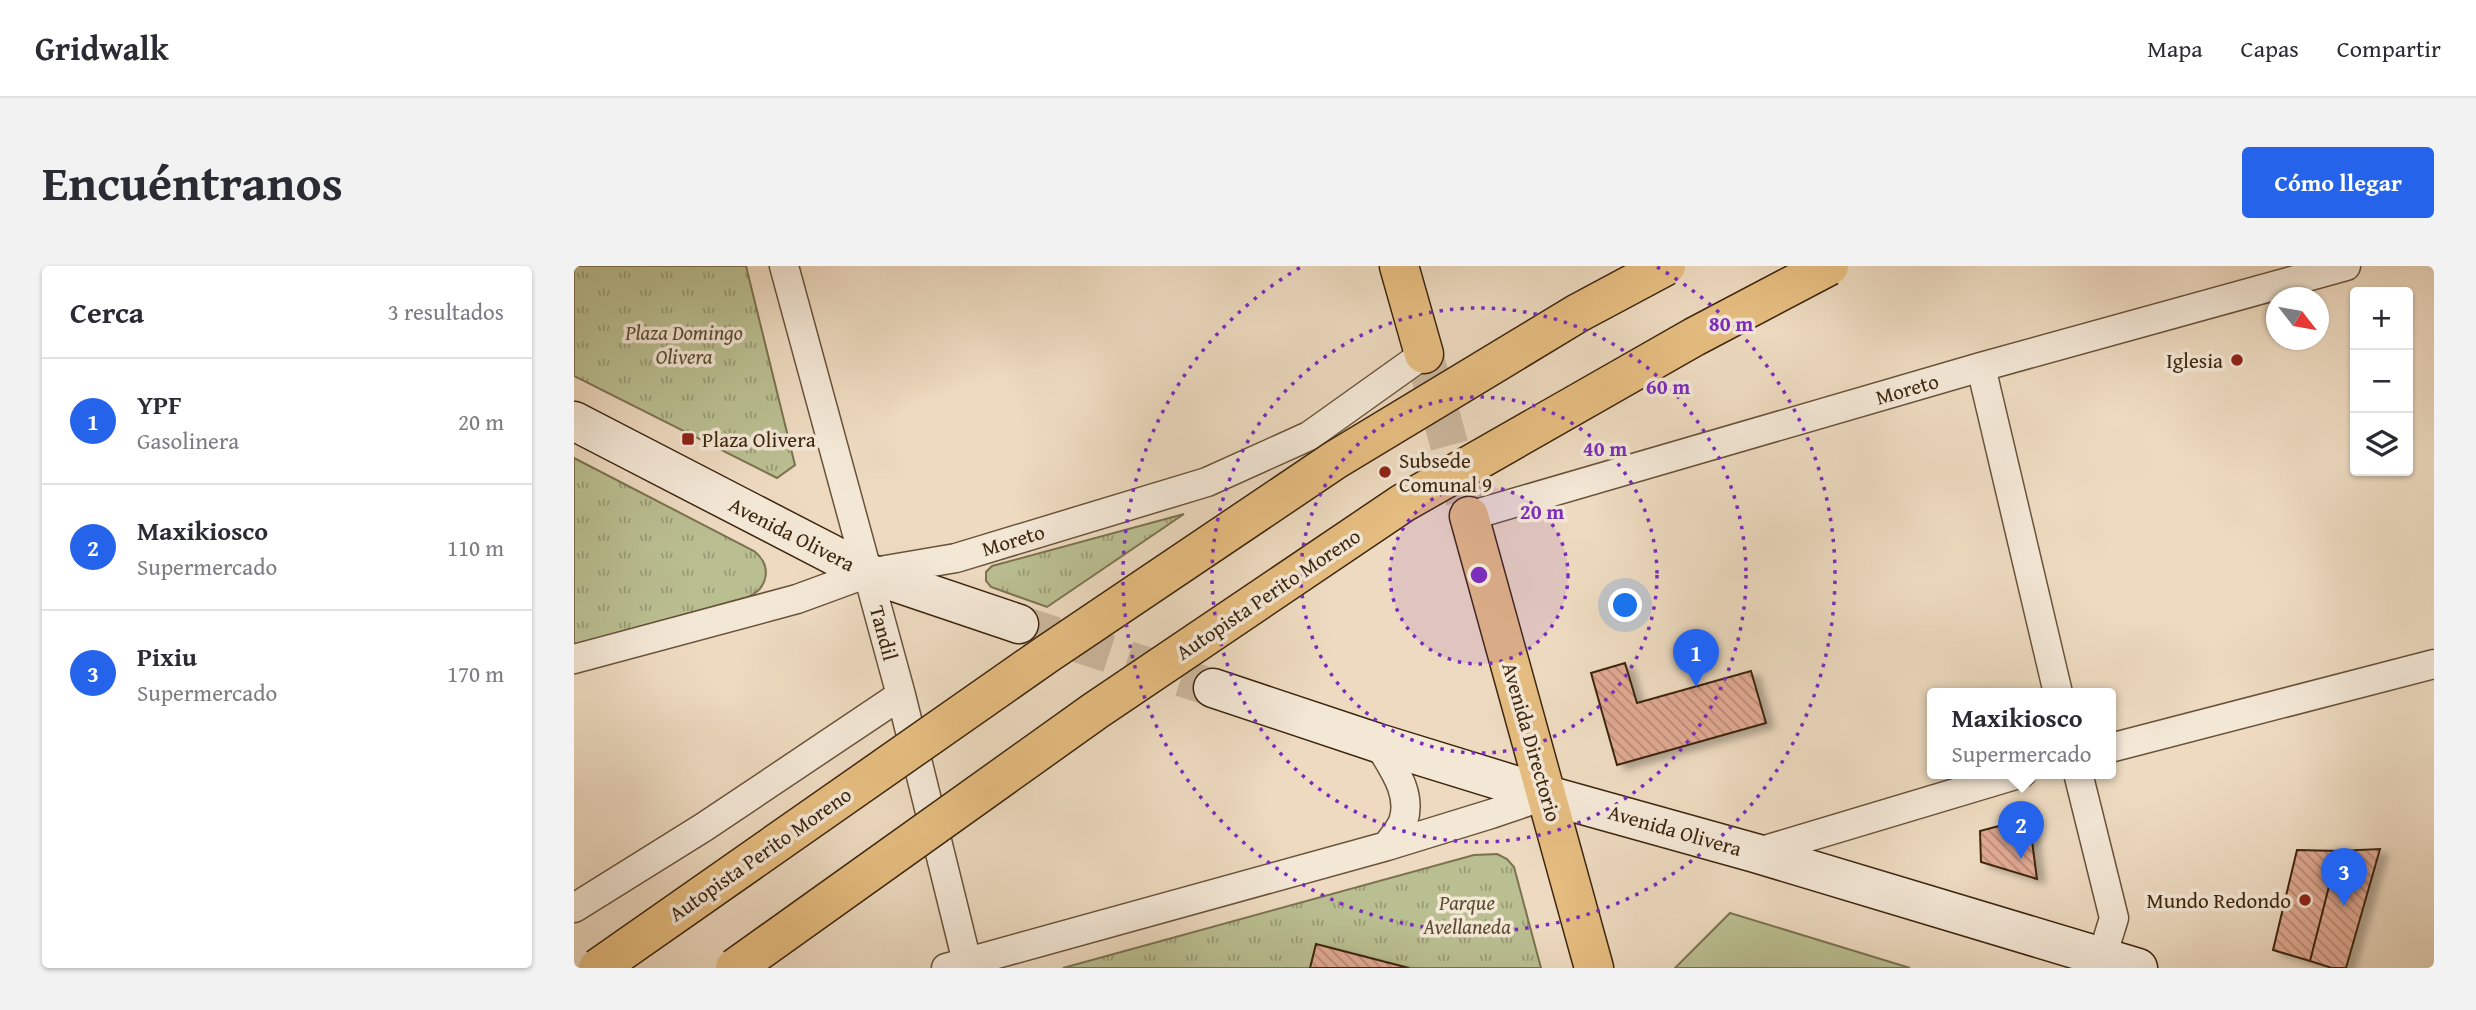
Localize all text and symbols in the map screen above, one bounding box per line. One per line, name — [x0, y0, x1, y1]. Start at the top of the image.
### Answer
text: Gridwalk — [35, 24, 169, 72]
text: Mapa — [2147, 31, 2203, 66]
text: Capas — [2241, 31, 2299, 66]
text: Compartir — [2337, 31, 2441, 66]
text: Encuéntranos — [42, 146, 343, 218]
button: Cómo llegar — [2242, 147, 2434, 218]
north arrow — [2266, 287, 2329, 350]
map controls — [2350, 287, 2413, 476]
button: + — [2350, 287, 2413, 350]
text: Cerca — [70, 290, 144, 334]
text: 3 resultados — [388, 295, 504, 328]
text: 80 m — [1709, 308, 1753, 339]
park label: Plaza Domingo Olivera — [624, 317, 743, 372]
place label: Iglesia — [2166, 345, 2223, 376]
button: − — [2350, 350, 2413, 413]
marker: Iglesia — [2229, 352, 2245, 368]
street label: Moreto — [1872, 365, 1942, 413]
text: 60 m — [1646, 371, 1690, 402]
text: YPF — [137, 385, 182, 424]
text: 1 — [87, 405, 99, 438]
text: 20 m — [458, 405, 504, 438]
button: layers — [2350, 413, 2413, 476]
text: Gasolinera — [137, 424, 239, 457]
place label: Plaza Olivera — [702, 424, 816, 455]
marker: Plaza Olivera — [680, 431, 696, 447]
text: 40 m — [1583, 433, 1627, 464]
place label: Subsede Comunal 9 — [1399, 445, 1492, 500]
marker: Subsede Comunal 9 — [1377, 464, 1393, 480]
street label: Avenida Olivera — [724, 489, 860, 579]
text: 20 m — [1520, 496, 1564, 527]
text: Maxikiosco — [137, 511, 268, 550]
street label: Moreto — [978, 516, 1048, 564]
street label: Autopista Perito Moreno — [1169, 521, 1367, 667]
text: 2 — [87, 531, 99, 564]
text: 110 m — [447, 531, 504, 564]
text: Supermercado — [137, 550, 277, 583]
centre of rings — [1467, 563, 1491, 587]
your location — [1608, 588, 1642, 622]
street label: Tandil — [862, 602, 906, 664]
pin: 1 — [1673, 629, 1719, 687]
text: Pixiu — [137, 637, 197, 676]
text: 3 — [87, 657, 99, 690]
text: 170 m — [447, 657, 504, 690]
street label: Avenida Directorio — [1494, 659, 1570, 825]
text: Supermercado — [137, 676, 277, 709]
popup — [1927, 688, 2116, 779]
text: Maxikiosco — [1951, 698, 2083, 737]
text: Supermercado — [1951, 737, 2092, 770]
street label: Autopista Perito Moreno — [662, 779, 858, 929]
street label: Avenida Olivera — [1605, 796, 1746, 864]
pin: 2 — [1998, 801, 2044, 859]
pin: 3 — [2321, 848, 2367, 906]
place label: Mundo Redondo — [2147, 885, 2291, 916]
park label: Parque Avellaneda — [1422, 887, 1511, 942]
marker: Mundo Redondo — [2297, 892, 2313, 908]

